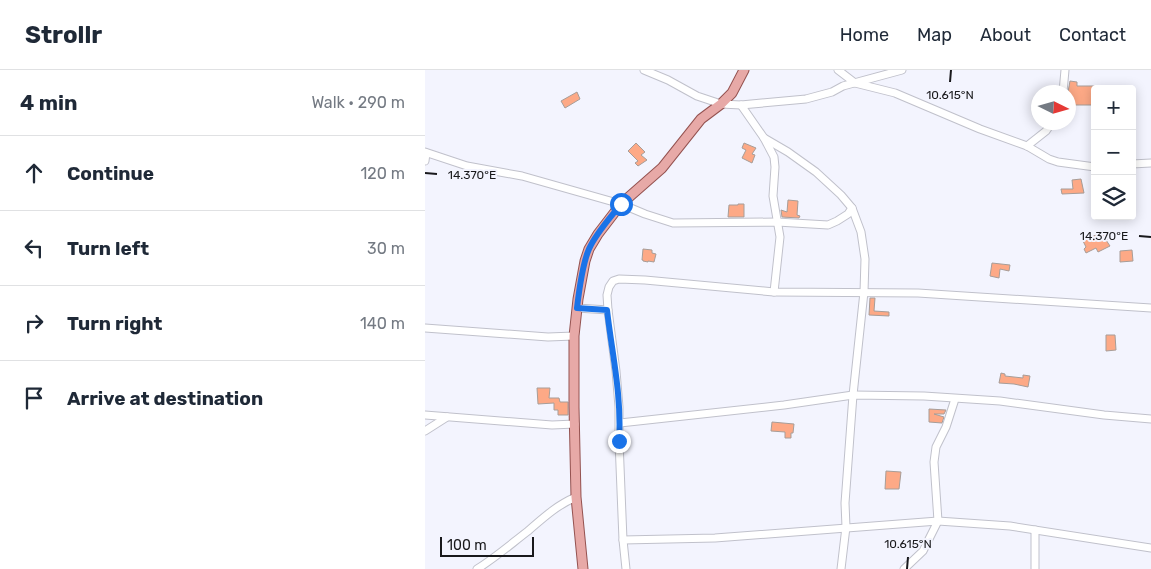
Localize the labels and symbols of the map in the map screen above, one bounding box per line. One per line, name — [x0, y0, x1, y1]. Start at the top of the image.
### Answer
north arrow — [1031, 85, 1076, 130]
text: 10.615°N — [926, 88, 974, 102]
text: 14.370°E — [448, 168, 496, 182]
route start — [610, 193, 633, 216]
text: 14.370°E — [1080, 229, 1128, 243]
route end — [608, 430, 631, 453]
scale bar — [440, 534, 534, 557]
text: 10.615°N — [884, 537, 932, 551]

